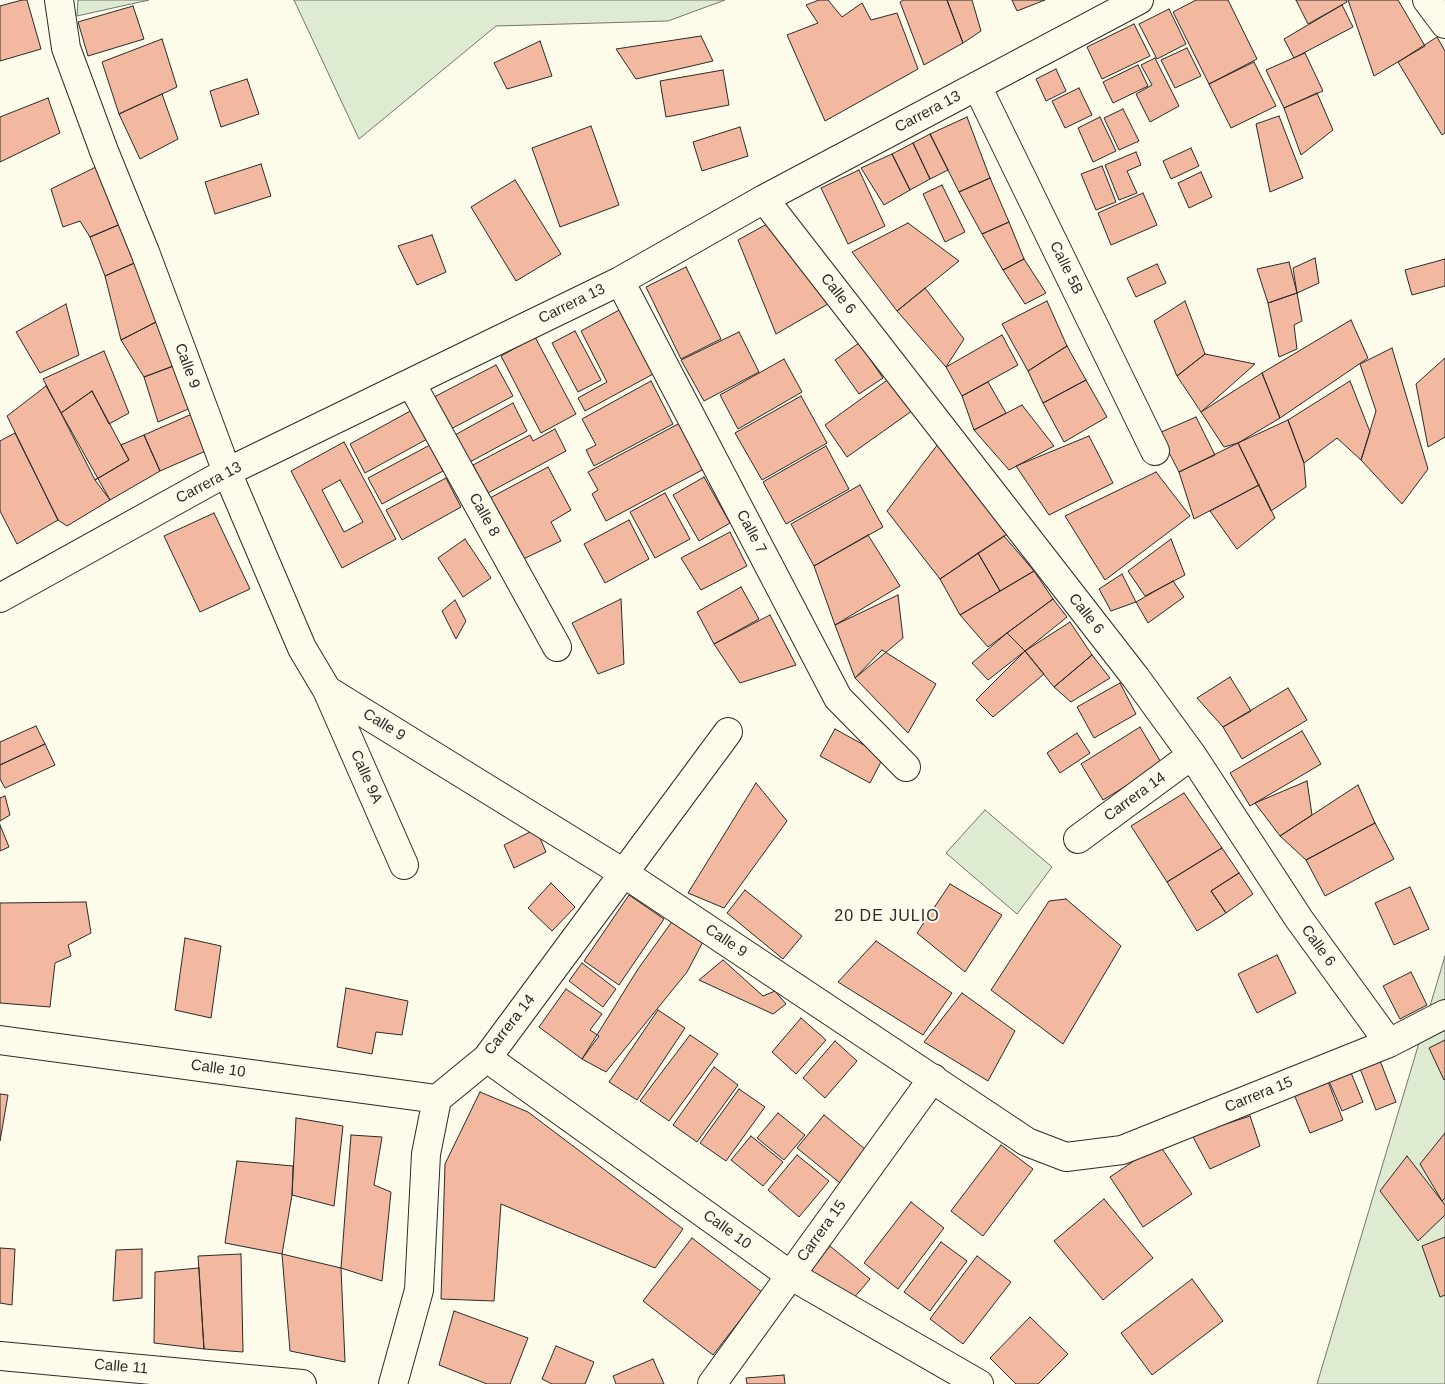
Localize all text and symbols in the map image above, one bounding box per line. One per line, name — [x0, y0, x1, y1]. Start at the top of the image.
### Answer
street label: Carrera 13 — [892, 87, 964, 137]
street label: Calle 5B — [1045, 239, 1087, 297]
street label: Calle 6 — [817, 270, 859, 318]
street label: Carrera 13 — [536, 280, 608, 328]
street label: Calle 9 — [171, 341, 203, 391]
street label: Carrera 13 — [173, 458, 245, 508]
street label: Calle 8 — [465, 490, 503, 540]
street label: Calle 7 — [732, 507, 770, 557]
street label: Calle 6 — [1065, 590, 1107, 638]
street label: Calle 9 — [359, 705, 409, 745]
street label: Calle 9A — [346, 747, 386, 807]
street label: Carrera 14 — [1101, 769, 1169, 825]
district label: 20 DE JULIO — [833, 907, 941, 927]
street label: Calle 9 — [702, 920, 750, 962]
street label: Calle 6 — [1297, 922, 1339, 970]
street label: Carrera 14 — [481, 991, 539, 1059]
street label: Calle 10 — [189, 1056, 247, 1082]
street label: Carrera 15 — [1222, 1073, 1296, 1117]
street label: Carrera 15 — [794, 1197, 850, 1265]
street label: Calle 10 — [699, 1207, 755, 1253]
street label: Calle 11 — [93, 1356, 149, 1378]

